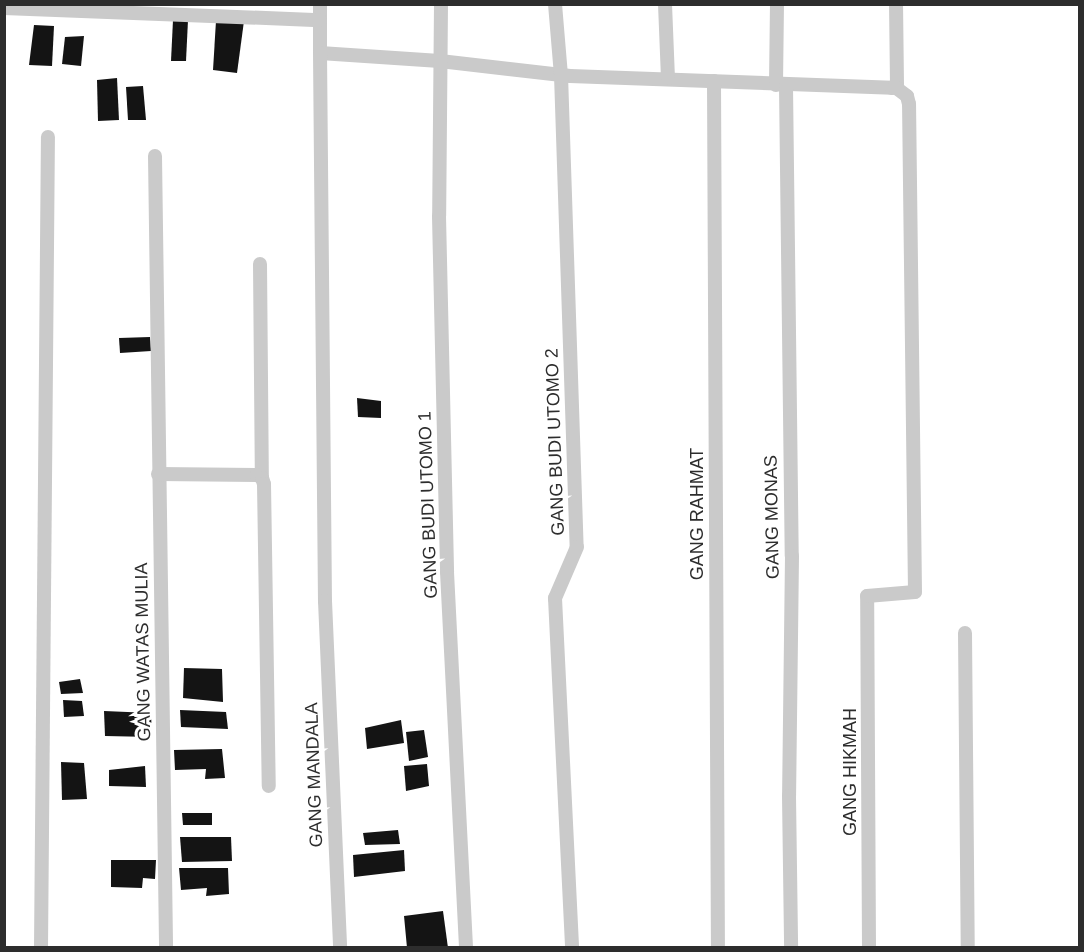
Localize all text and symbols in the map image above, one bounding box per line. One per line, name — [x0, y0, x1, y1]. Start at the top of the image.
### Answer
street label: GANG BUDI UTOMO 2 — [541, 348, 569, 536]
street label: GANG BUDI UTOMO 1 — [414, 411, 442, 599]
street label: GANG RAHMAT — [686, 448, 708, 580]
street label: GANG MONAS — [760, 455, 784, 579]
street label: GANG WATAS MULIA — [131, 562, 155, 742]
street label: GANG MANDALA — [301, 702, 327, 848]
street label: GANG HIKMAH — [839, 708, 861, 836]

